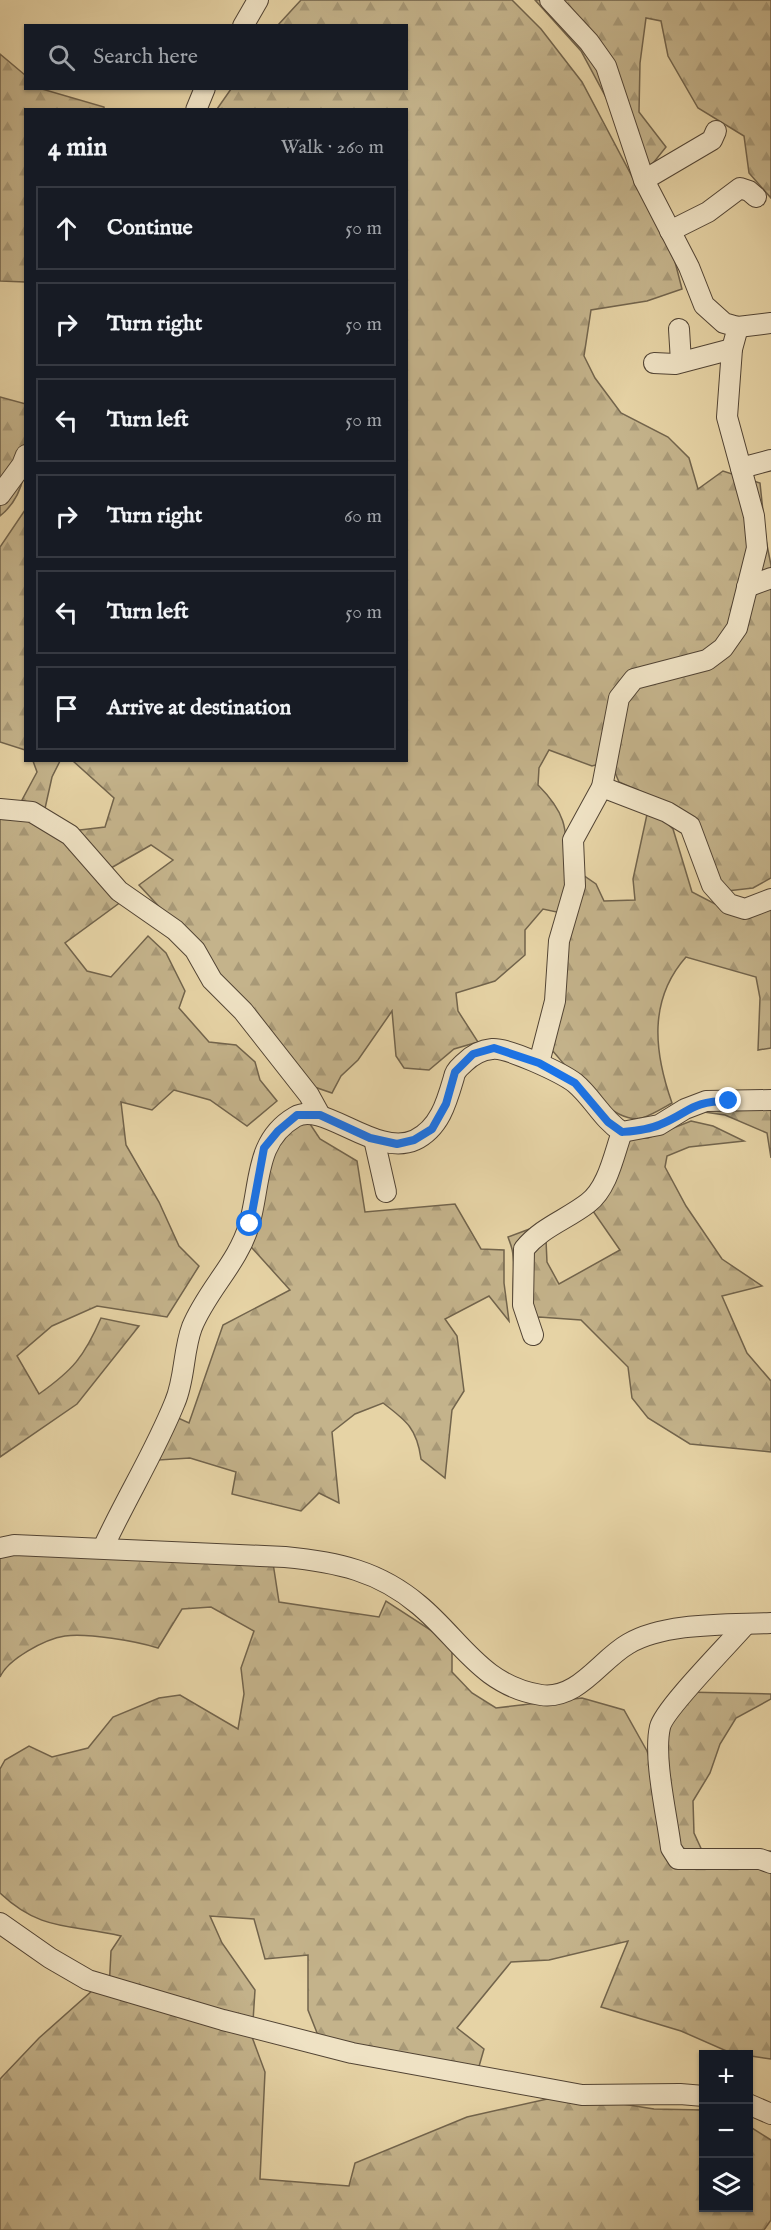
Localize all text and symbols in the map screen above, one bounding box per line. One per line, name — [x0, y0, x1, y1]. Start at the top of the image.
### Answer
search box — [24, 24, 408, 90]
icon: search — [45, 41, 78, 74]
text: Search here — [93, 43, 198, 71]
text: 4 min — [48, 131, 107, 164]
text: Walk · 260 m — [281, 135, 384, 160]
icon: ahead — [50, 212, 83, 245]
text: Continue — [107, 214, 193, 242]
text: 50 m — [345, 216, 382, 241]
icon: right — [50, 308, 83, 341]
text: Turn right — [107, 310, 202, 338]
text: 50 m — [345, 312, 382, 337]
icon: left — [50, 404, 83, 437]
text: Turn left — [107, 406, 189, 434]
text: 50 m — [345, 408, 382, 433]
icon: right — [50, 500, 83, 533]
text: Turn right — [107, 502, 202, 530]
text: 60 m — [344, 504, 382, 529]
icon: left — [50, 596, 83, 629]
text: Turn left — [107, 598, 189, 626]
text: 50 m — [345, 600, 382, 625]
icon: arrive — [50, 692, 83, 725]
text: Arrive at destination — [107, 694, 291, 722]
route end — [715, 1087, 741, 1113]
route start — [236, 1210, 262, 1236]
map controls — [699, 2050, 753, 2212]
button: + — [699, 2050, 753, 2104]
button: − — [699, 2104, 753, 2158]
button: layers — [699, 2158, 753, 2212]

